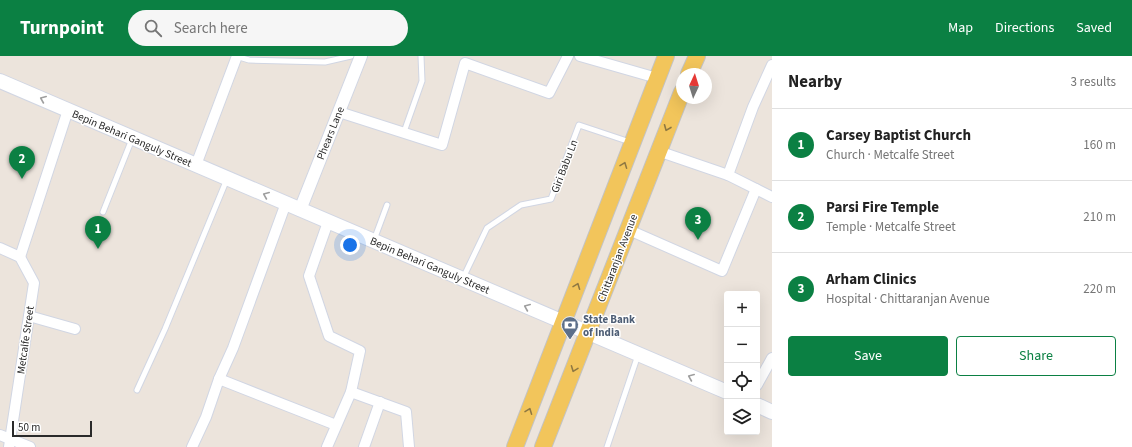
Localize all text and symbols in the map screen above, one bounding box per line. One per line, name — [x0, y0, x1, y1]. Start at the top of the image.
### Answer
search box — [128, 10, 408, 46]
text: Turnpoint — [20, 15, 104, 42]
icon: search — [142, 17, 164, 39]
text: Search here — [174, 18, 248, 39]
text: Map — [948, 18, 973, 38]
text: Directions — [995, 18, 1054, 38]
text: Saved — [1076, 18, 1112, 38]
north arrow — [676, 68, 712, 104]
text: Nearby — [788, 70, 842, 94]
text: 3 results — [1071, 73, 1116, 91]
one-way arrow — [40, 96, 47, 104]
street label: Phears Lane — [313, 104, 348, 162]
street label: Bepin Behari Ganguly Street — [70, 106, 194, 171]
one-way arrow — [664, 124, 672, 131]
text: Carsey Baptist Church — [826, 125, 971, 146]
text: 1 — [798, 136, 804, 154]
text: 160 m — [1083, 136, 1116, 154]
street label: Giri Babu Ln — [547, 137, 581, 195]
pin: 2 — [9, 146, 35, 179]
text: Church · Metcalfe Street — [826, 146, 954, 164]
one-way arrow — [619, 161, 627, 168]
one-way arrow — [262, 192, 270, 200]
text: Parsi Fire Temple — [826, 197, 939, 218]
pin: 3 — [685, 207, 711, 240]
text: 2 — [798, 208, 804, 226]
text: 210 m — [1083, 208, 1116, 226]
street label: Chittaranjan Avenue — [594, 212, 641, 304]
pin: 1 — [85, 216, 111, 249]
text: Temple · Metcalfe Street — [826, 218, 956, 236]
street label: Bepin Behari Ganguly Street — [368, 233, 492, 298]
your location — [340, 235, 360, 255]
text: Arham Clinics — [826, 269, 916, 290]
text: 3 — [798, 280, 804, 298]
text: 220 m — [1083, 280, 1116, 298]
one-way arrow — [572, 282, 580, 289]
text: Hospital · Chittaranjan Avenue — [826, 290, 990, 308]
map controls — [724, 291, 760, 435]
button: + — [724, 291, 760, 327]
one-way arrow — [523, 303, 530, 311]
street label: Metcalfe Street — [13, 305, 38, 375]
place label: State Bank of India — [583, 312, 635, 340]
bank icon: State Bank of India — [560, 315, 580, 340]
button: − — [724, 327, 760, 363]
button: Save — [788, 336, 948, 376]
button: Share — [956, 336, 1116, 376]
button: locate — [724, 363, 760, 399]
one-way arrow — [570, 365, 578, 372]
one-way arrow — [688, 374, 696, 382]
button: layers — [724, 399, 760, 435]
one-way arrow — [524, 407, 532, 414]
scale bar — [12, 419, 92, 438]
text: 50 m — [18, 420, 40, 435]

